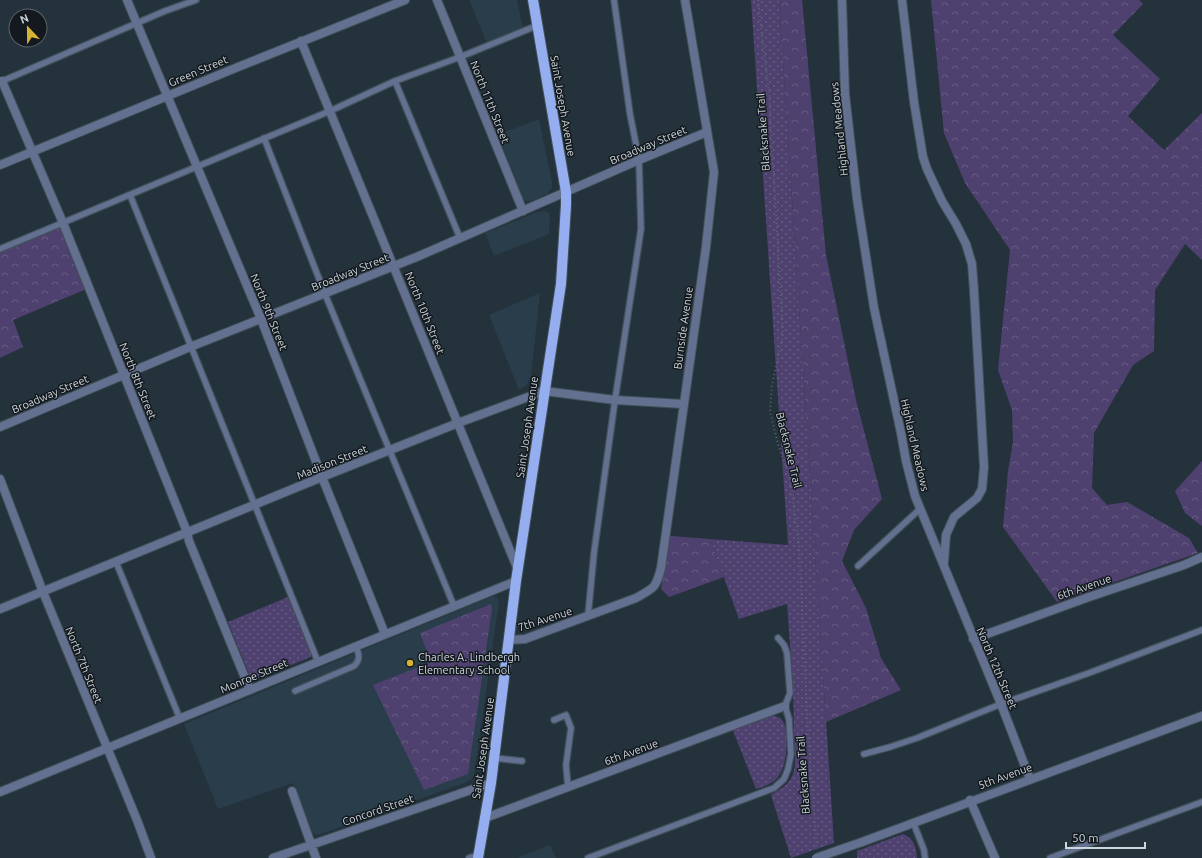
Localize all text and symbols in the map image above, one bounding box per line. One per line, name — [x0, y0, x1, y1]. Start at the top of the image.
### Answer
north arrow — [8, 8, 48, 48]
text: N — [18, 12, 30, 26]
street label: Green Street — [167, 53, 230, 89]
street label: Saint Joseph Avenue — [548, 55, 578, 157]
street label: North 11th Street — [468, 59, 512, 146]
street label: Highland Meadows — [828, 81, 850, 176]
street label: Blacksnake Trail — [754, 93, 772, 171]
street label: Broadway Street — [608, 123, 689, 167]
street label: Broadway Street — [310, 251, 391, 293]
street label: North 10th Street — [403, 270, 447, 357]
street label: North 9th Street — [248, 272, 290, 353]
street label: Burnside Avenue — [671, 286, 695, 370]
street label: North 8th Street — [117, 341, 159, 422]
street label: Broadway Street — [10, 372, 91, 416]
street label: Saint Joseph Avenue — [514, 376, 540, 478]
street label: Highland Meadows — [899, 398, 931, 492]
street label: Blacksnake Trail — [774, 411, 804, 489]
street label: Madison Street — [295, 442, 370, 482]
street label: 6th Avenue — [1055, 572, 1113, 602]
street label: 7th Avenue — [516, 605, 574, 633]
street label: North 7th Street — [63, 625, 105, 706]
street label: North 12th Street — [974, 625, 1020, 711]
place label: Charles A. Lindbergh Elementary School — [418, 651, 520, 676]
street label: Monroe Street — [218, 656, 290, 696]
marker: Charles A. Lindbergh Elementary School — [405, 658, 415, 668]
street label: Saint Joseph Avenue — [470, 697, 496, 799]
street label: Blacksnake Trail — [794, 736, 812, 814]
street label: 6th Avenue — [602, 737, 660, 767]
street label: 5th Avenue — [976, 761, 1034, 791]
street label: Concord Street — [341, 792, 416, 828]
scale bar — [1066, 824, 1145, 850]
text: 50 m — [1072, 831, 1099, 844]

